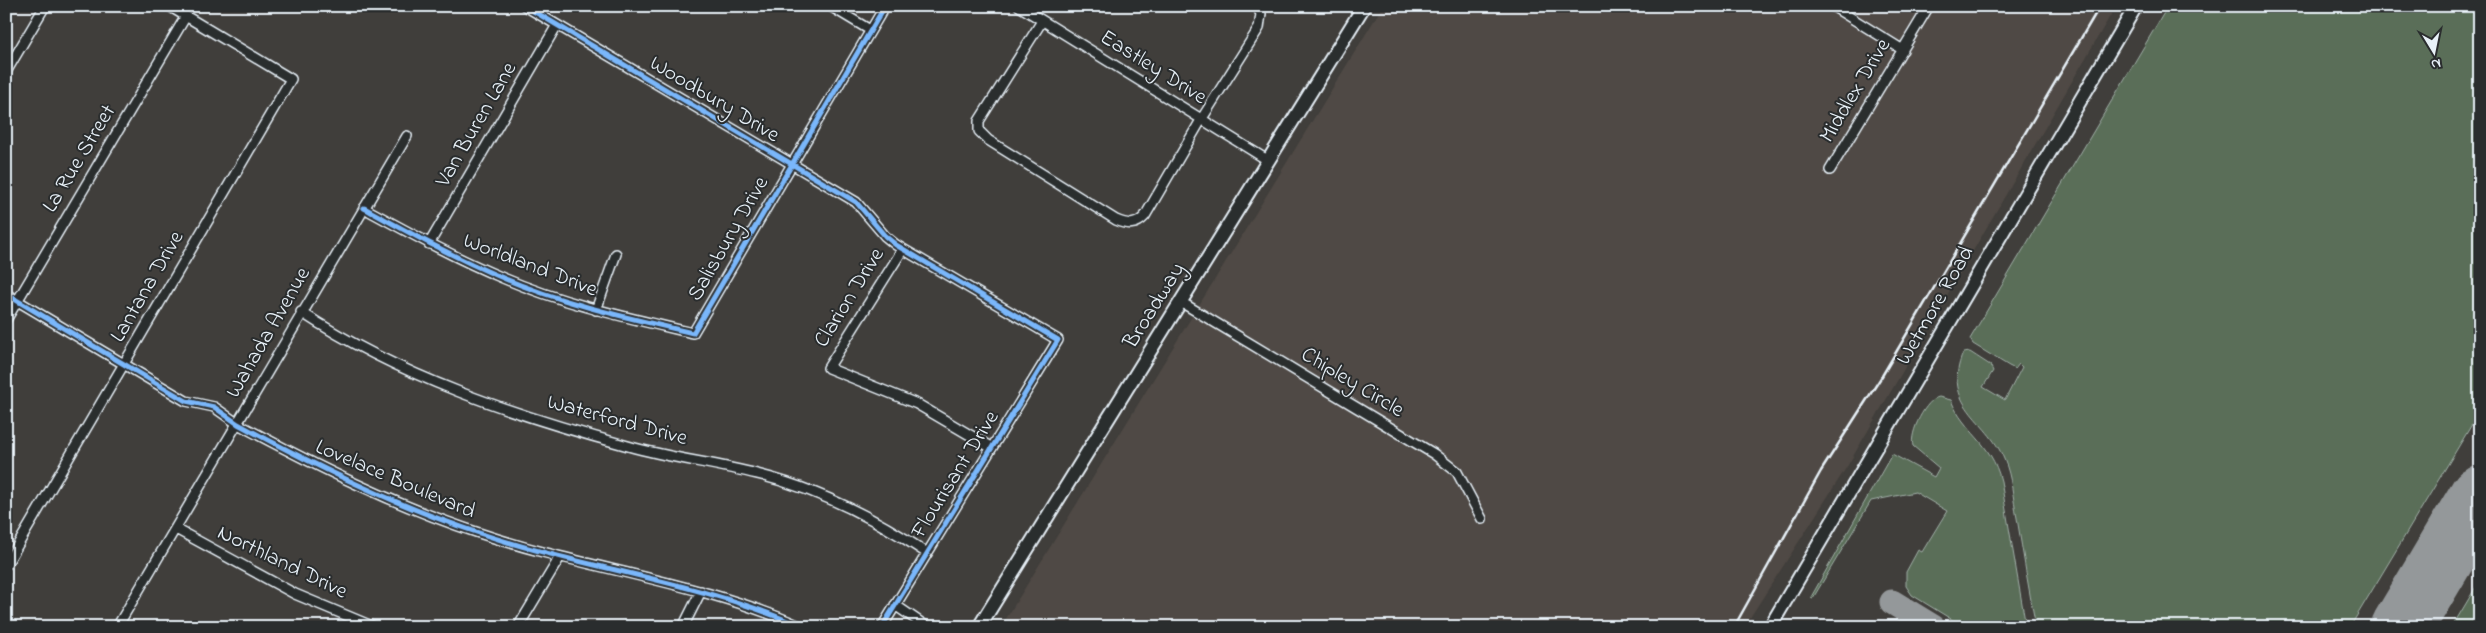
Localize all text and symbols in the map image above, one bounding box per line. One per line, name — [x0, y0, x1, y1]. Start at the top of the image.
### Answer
street label: Eastley Drive — [1093, 22, 1213, 115]
north arrow — [2408, 28, 2458, 78]
street label: Middlex Drive — [1812, 33, 1900, 149]
street label: Woodbury Drive — [642, 48, 785, 152]
text: N — [2430, 52, 2442, 74]
street label: Van Buren Lane — [428, 56, 526, 194]
street label: La Rue Street — [35, 98, 125, 219]
street label: Salisbury Drive — [680, 170, 779, 308]
street label: Lantana Drive — [103, 225, 193, 349]
street label: Worldland Drive — [458, 226, 602, 306]
street label: Wetmore Road — [1889, 240, 1983, 372]
street label: Clarion Drive — [807, 242, 893, 354]
street label: Broadway — [1116, 257, 1195, 357]
street label: Wahada Avenue — [218, 261, 320, 405]
street label: Chipley Circle — [1294, 340, 1410, 427]
street label: Waterford Drive — [543, 387, 691, 455]
street label: Flourisant Drive — [903, 405, 1008, 546]
street label: Lovelace Boulevard — [310, 432, 480, 528]
street label: Northland Drive — [212, 518, 353, 608]

